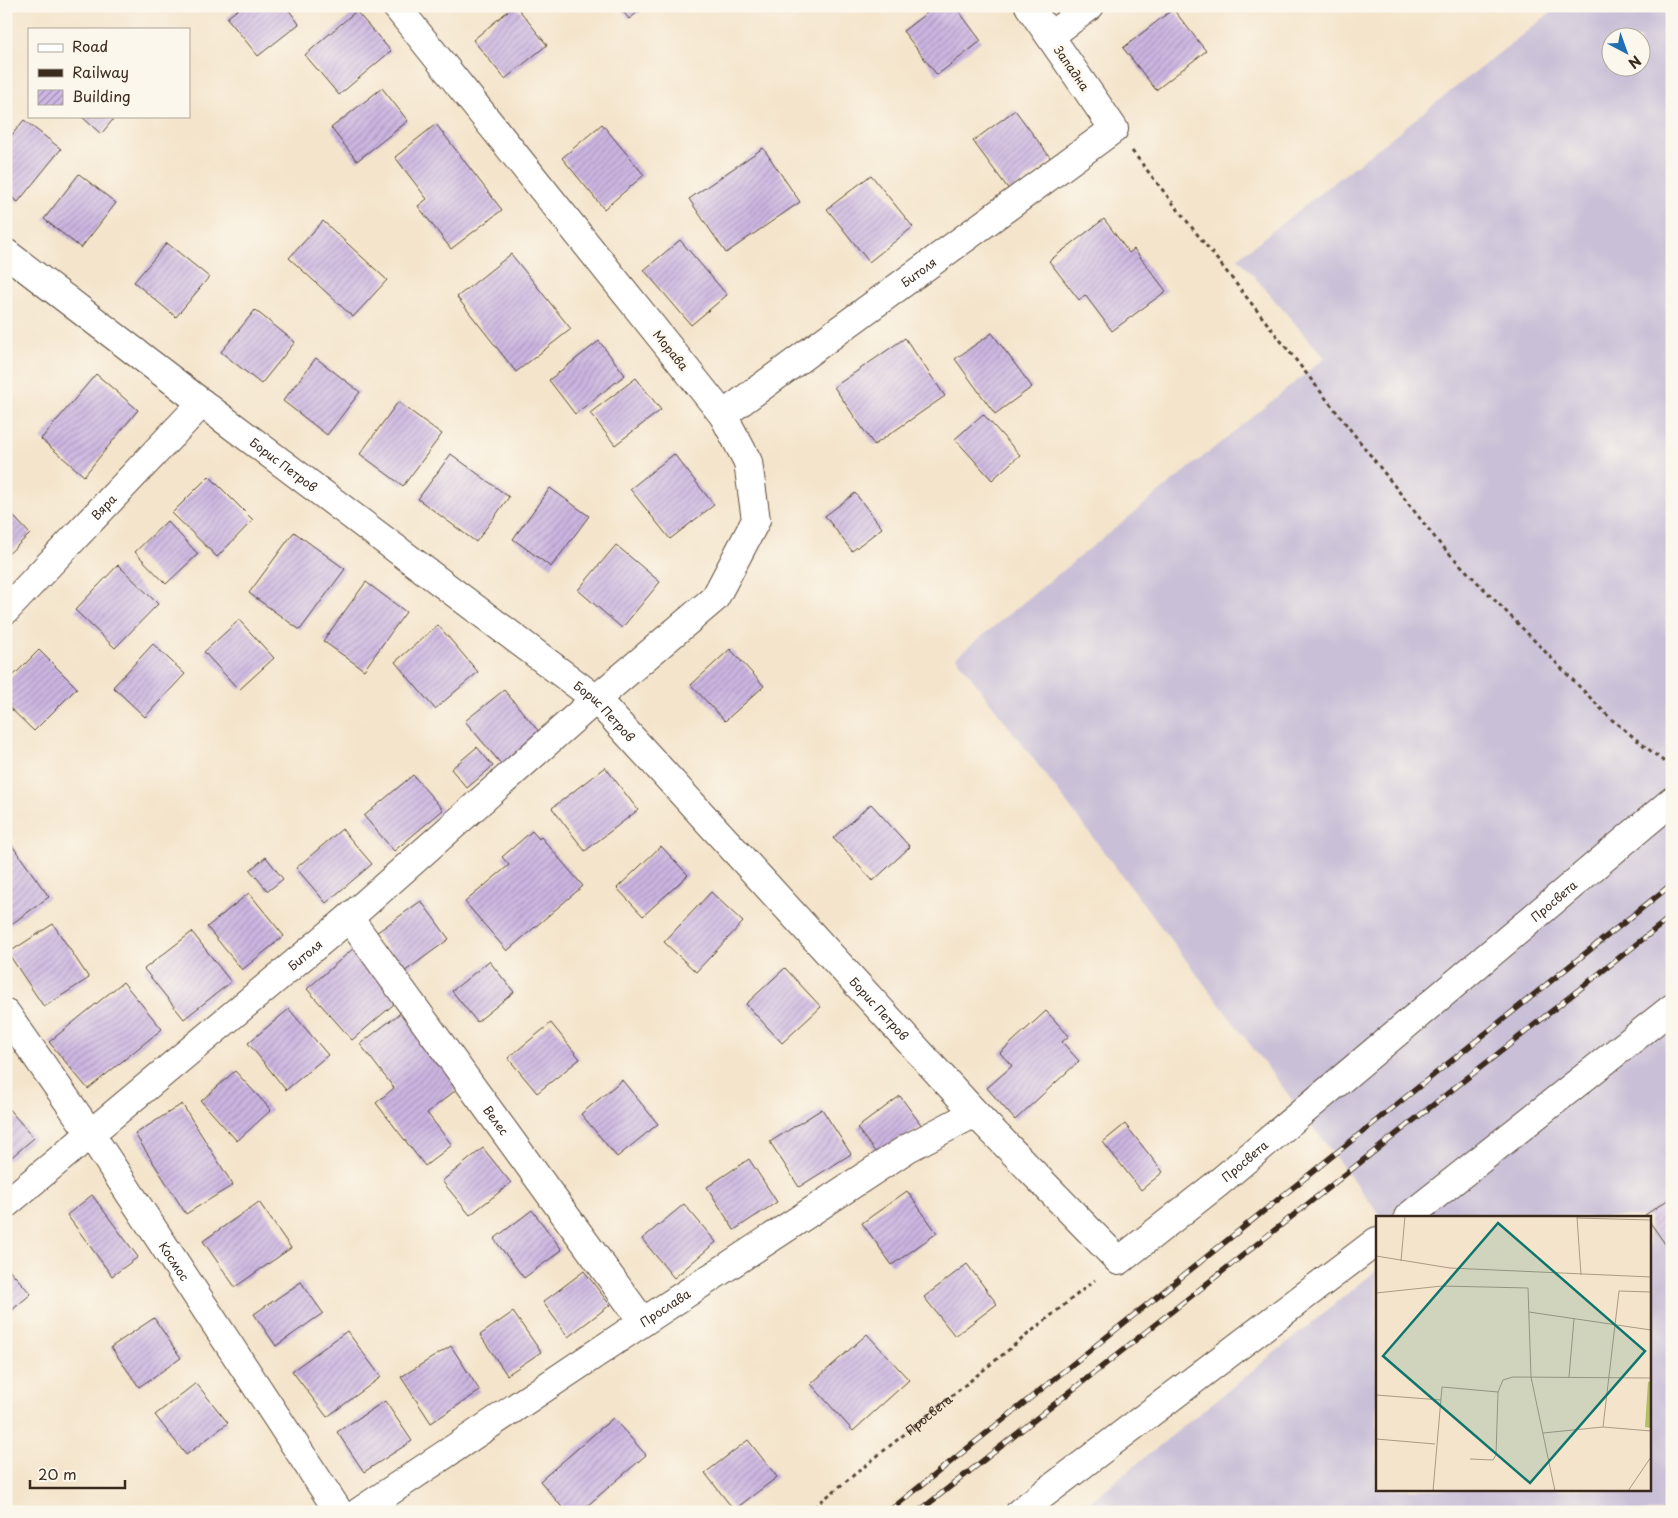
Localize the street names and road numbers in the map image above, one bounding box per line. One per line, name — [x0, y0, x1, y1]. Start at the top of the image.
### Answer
street label: Западна — [1050, 42, 1094, 95]
street label: Битоля — [897, 253, 940, 291]
street label: Морава — [649, 326, 693, 374]
street label: Борис Петров — [246, 433, 321, 496]
street label: Вяра — [87, 490, 121, 524]
street label: Борис Петров — [570, 676, 639, 745]
street label: Просвета — [1526, 875, 1581, 926]
street label: Битоля — [284, 935, 326, 975]
street label: Борис Петров — [846, 973, 913, 1044]
street label: Велес — [479, 1102, 513, 1139]
street label: Просвета — [1217, 1135, 1272, 1186]
street label: Космос — [155, 1238, 194, 1284]
street label: Прослава — [636, 1284, 694, 1331]
street label: Просвета — [901, 1390, 956, 1439]

